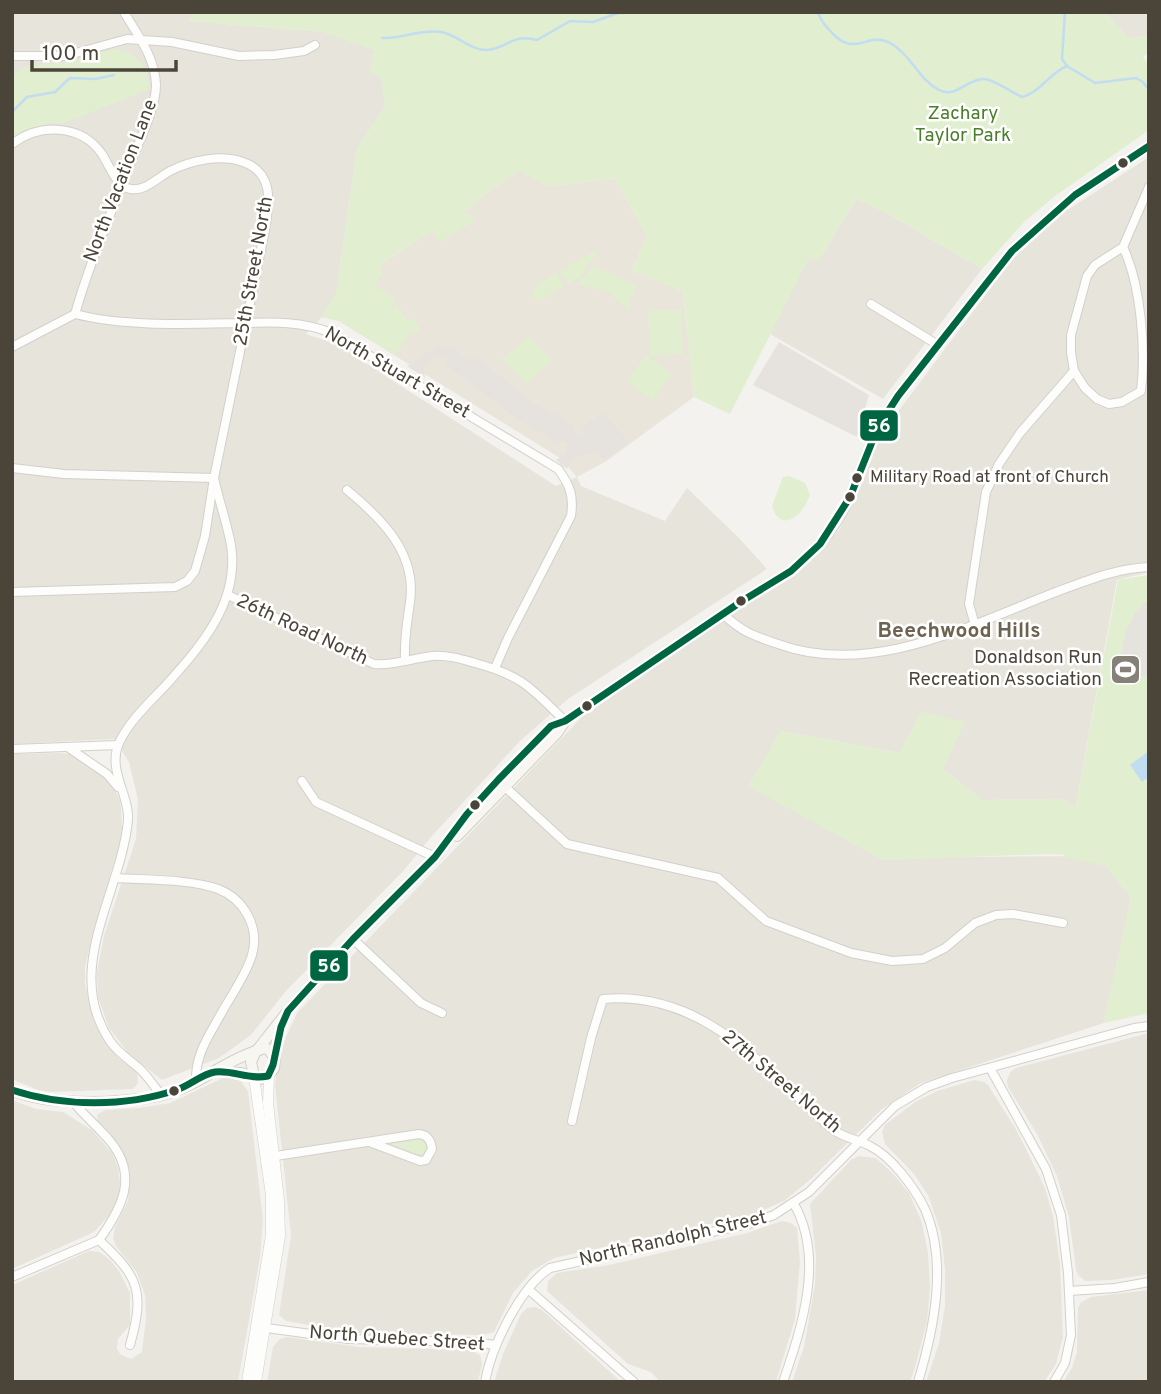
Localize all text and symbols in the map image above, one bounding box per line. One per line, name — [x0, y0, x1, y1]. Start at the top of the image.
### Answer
scale bar — [32, 28, 175, 72]
text: 100 m — [42, 41, 99, 68]
street label: North Vacation Lane — [79, 96, 163, 266]
park label: Zachary Taylor Park — [915, 102, 1011, 148]
unlabelled marker — [1116, 156, 1130, 170]
street label: 25th Street North — [229, 194, 279, 348]
street label: North Stuart Street — [320, 322, 474, 424]
line badge: 56 — [859, 409, 899, 442]
text: 56 — [867, 415, 891, 439]
place label: Military Road at front of Church — [870, 467, 1109, 489]
marker: Military Road at front of Church — [850, 471, 864, 485]
unlabelled marker — [843, 490, 857, 504]
street label: 26th Road North — [232, 589, 372, 671]
unlabelled marker — [734, 594, 748, 608]
district label: Beechwood Hills — [877, 618, 1041, 645]
place label: Donaldson Run Recreation Association — [908, 646, 1102, 692]
sports icon: Donaldson Run Recreation Association — [1108, 652, 1142, 686]
unlabelled marker — [580, 699, 594, 713]
unlabelled marker — [468, 798, 482, 812]
line badge: 56 — [309, 949, 349, 982]
text: 56 — [317, 955, 341, 979]
street label: 27th Street North — [716, 1025, 846, 1139]
unlabelled marker — [167, 1084, 181, 1098]
street label: North Randolph Street — [577, 1206, 769, 1272]
street label: North Quebec Street — [308, 1321, 486, 1357]

